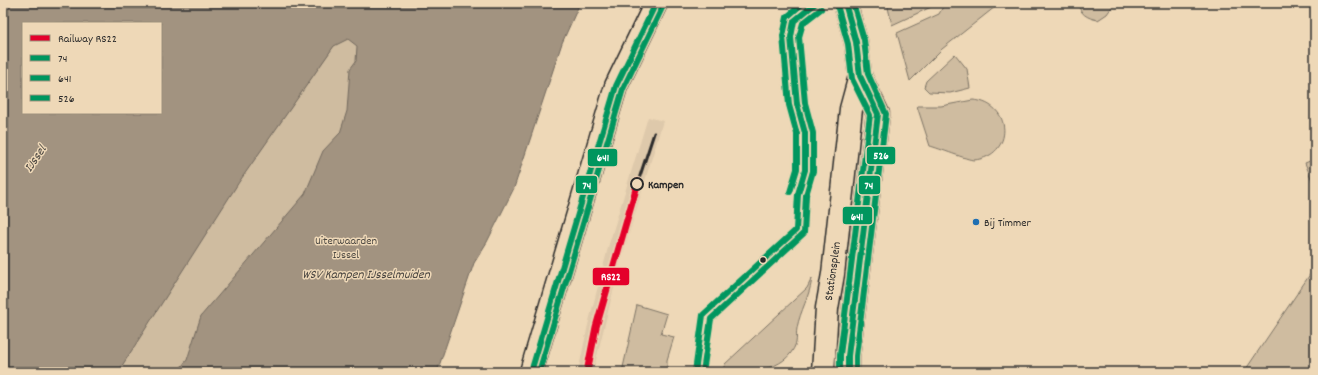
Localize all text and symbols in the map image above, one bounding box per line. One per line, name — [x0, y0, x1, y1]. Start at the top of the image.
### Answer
legend — [22, 22, 162, 114]
text: Railway RS22 — [58, 31, 117, 48]
text: 74 — [58, 51, 68, 68]
text: 641 — [58, 71, 72, 88]
text: 526 — [58, 91, 75, 108]
water label: IJssel — [20, 142, 52, 177]
line badge: 526 — [866, 146, 896, 165]
line badge: 641 — [587, 148, 618, 167]
text: 526 — [873, 149, 889, 165]
text: 641 — [597, 151, 609, 167]
line badge: 74 — [575, 175, 598, 194]
line badge: 74 — [858, 175, 881, 195]
marker: Kampen — [630, 177, 644, 191]
place label: Kampen — [648, 177, 684, 194]
text: 74 — [583, 179, 591, 195]
text: 74 — [865, 179, 873, 195]
line badge: 641 — [842, 206, 873, 225]
text: 641 — [851, 210, 863, 226]
place label: Bij Timmer — [984, 215, 1032, 232]
marker: Bij Timmer — [971, 217, 981, 227]
park label: Uiterwaarden IJssel — [315, 233, 377, 264]
street label: Stationsplein — [821, 240, 846, 302]
unlabelled marker — [758, 255, 768, 265]
water label: WSV Kampen IJsselmuiden — [302, 266, 431, 285]
line badge: RS22 — [592, 267, 630, 286]
text: RS22 — [601, 270, 621, 286]

